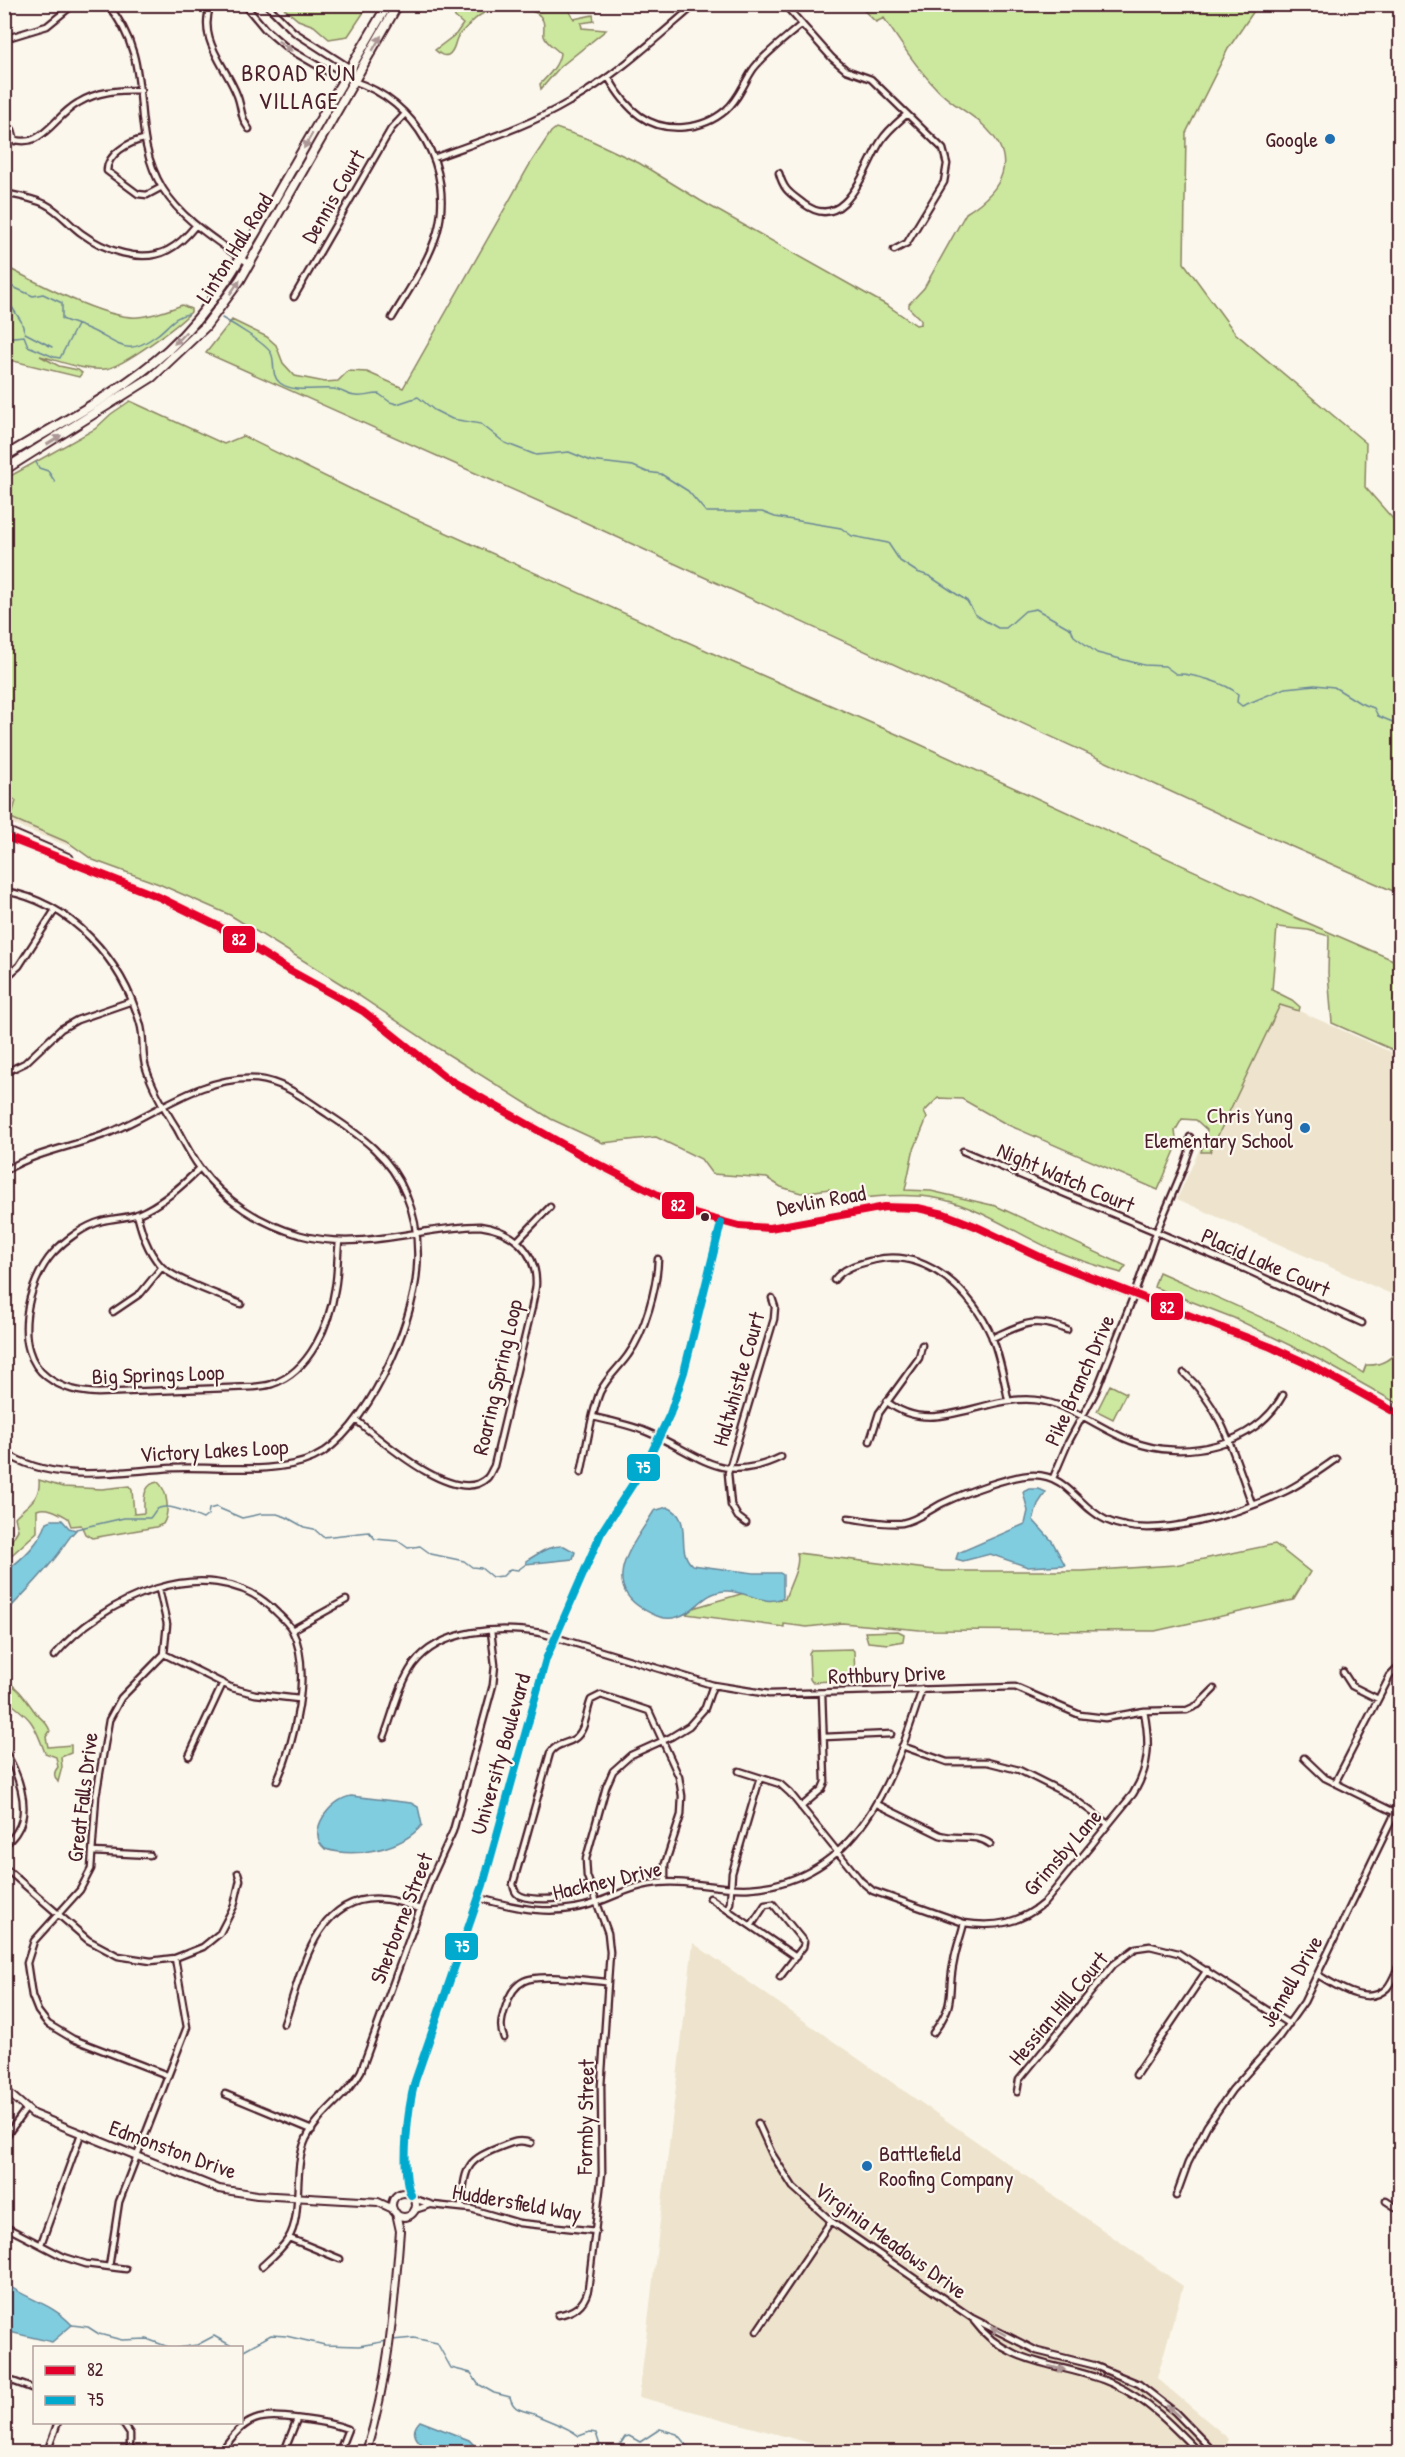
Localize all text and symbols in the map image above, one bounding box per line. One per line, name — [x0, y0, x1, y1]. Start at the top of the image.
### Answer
one-way arrow — [371, 35, 382, 51]
one-way arrow — [277, 40, 293, 52]
district label: BROAD RUN VILLAGE — [241, 56, 357, 116]
place label: Google — [1265, 124, 1318, 154]
marker: Google — [1323, 132, 1337, 146]
one-way arrow — [303, 133, 313, 150]
street label: Dennis Court — [294, 143, 372, 248]
street label: Linton Hall Road — [188, 187, 280, 309]
one-way arrow — [229, 280, 241, 296]
one-way arrow — [174, 330, 188, 344]
one-way arrow — [46, 434, 62, 445]
line badge: 82 — [222, 925, 256, 954]
text: 82 — [232, 928, 247, 950]
place label: Chris Yung Elementary School — [1145, 1100, 1293, 1155]
marker: Chris Yung Elementary School — [1298, 1121, 1312, 1135]
street label: Night Watch Court — [993, 1135, 1140, 1220]
street label: Devlin Road — [774, 1177, 868, 1223]
line badge: 82 — [661, 1191, 695, 1220]
text: 82 — [671, 1194, 686, 1216]
unlabelled marker — [699, 1211, 711, 1223]
street label: Placid Lake Court — [1197, 1220, 1335, 1304]
line badge: 82 — [1150, 1292, 1184, 1321]
street label: Roaring Spring Loop — [465, 1296, 530, 1458]
text: 82 — [1160, 1296, 1175, 1318]
street label: Haltwhistle Court — [705, 1308, 772, 1450]
street label: Pike Branch Drive — [1037, 1309, 1121, 1450]
street label: Big Springs Loop — [91, 1357, 225, 1391]
street label: Victory Lakes Loop — [139, 1431, 290, 1469]
line badge: 75 — [626, 1453, 661, 1482]
text: 75 — [635, 1456, 651, 1478]
street label: Rothbury Drive — [828, 1657, 947, 1691]
street label: University Boulevard — [463, 1670, 537, 1838]
street label: Great Falls Drive — [59, 1730, 105, 1864]
street label: Grimsby Lane — [1016, 1802, 1108, 1902]
street label: Sherborne Street — [362, 1848, 440, 1988]
street label: Hackney Drive — [550, 1853, 665, 1907]
street label: Jennell Drive — [1253, 1929, 1329, 2032]
line badge: 75 — [444, 1932, 479, 1961]
text: 75 — [454, 1935, 470, 1957]
street label: Hessian Hill Court — [1001, 1944, 1115, 2071]
street label: Formby Street — [569, 2059, 601, 2176]
street label: Edmonston Drive — [105, 2112, 241, 2186]
place label: Battlefield Roofing Company — [879, 2138, 1014, 2193]
marker: Battlefield Roofing Company — [860, 2159, 874, 2173]
street label: Virginia Meadows Drive — [809, 2174, 974, 2306]
street label: Huddersfield Way — [450, 2176, 584, 2228]
one-way arrow — [989, 2326, 1006, 2336]
legend — [33, 2346, 243, 2424]
text: 82 — [87, 2357, 104, 2382]
one-way arrow — [1048, 2364, 1066, 2374]
text: 75 — [87, 2387, 104, 2412]
one-way arrow — [1166, 2405, 1181, 2418]

